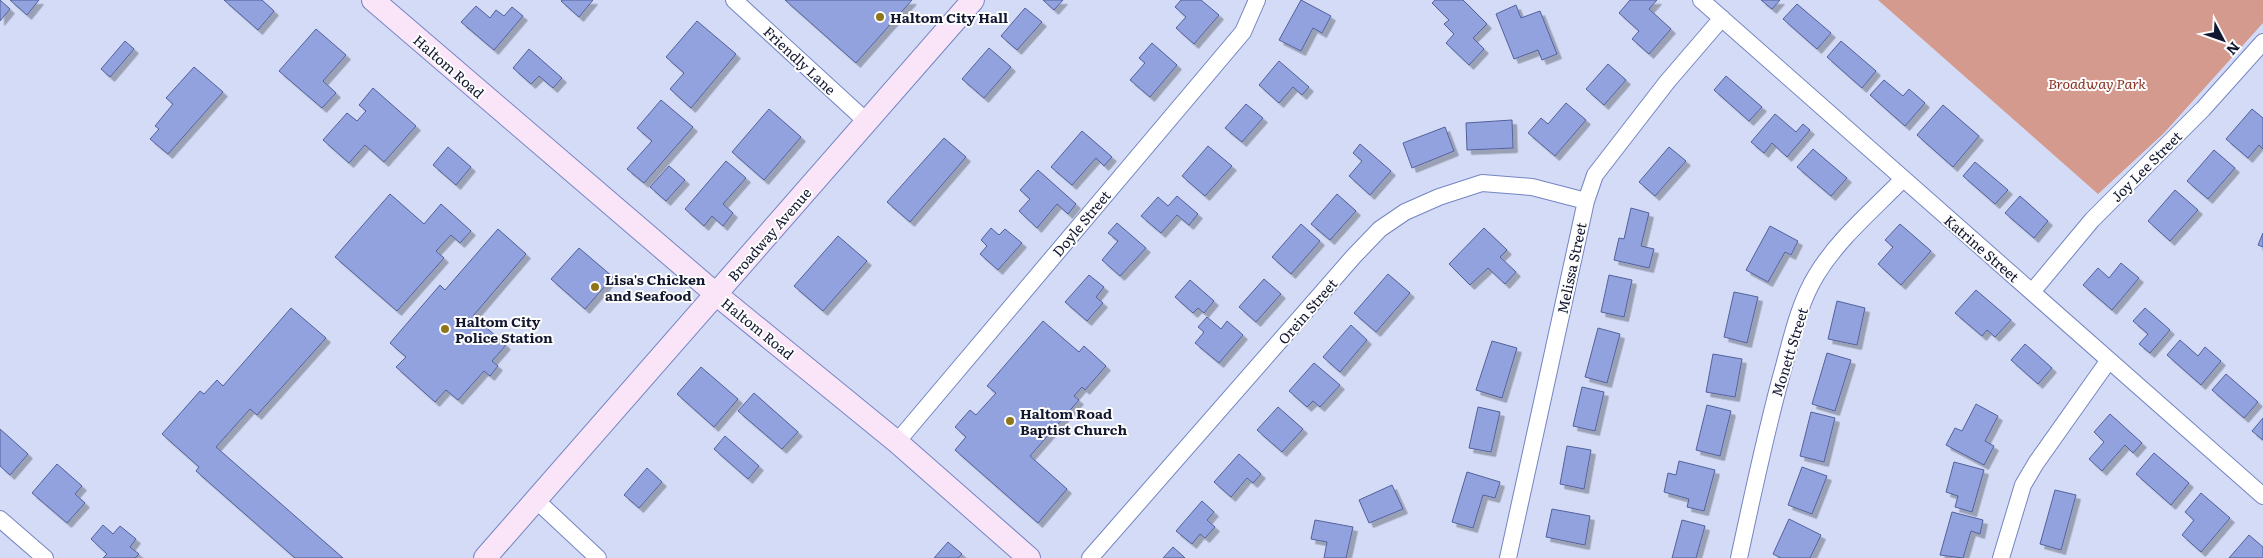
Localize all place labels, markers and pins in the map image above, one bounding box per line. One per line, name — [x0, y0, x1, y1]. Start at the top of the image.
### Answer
place label: Haltom City Hall — [890, 7, 1008, 27]
marker: Haltom City Hall — [874, 11, 886, 23]
place label: Lisa's Chicken and Seafood — [605, 269, 706, 305]
marker: Lisa's Chicken and Seafood — [589, 281, 601, 293]
place label: Haltom City Police Station — [455, 311, 553, 347]
marker: Haltom City Police Station — [439, 323, 451, 335]
place label: Haltom Road Baptist Church — [1020, 403, 1127, 439]
marker: Haltom Road Baptist Church — [1004, 415, 1016, 427]

